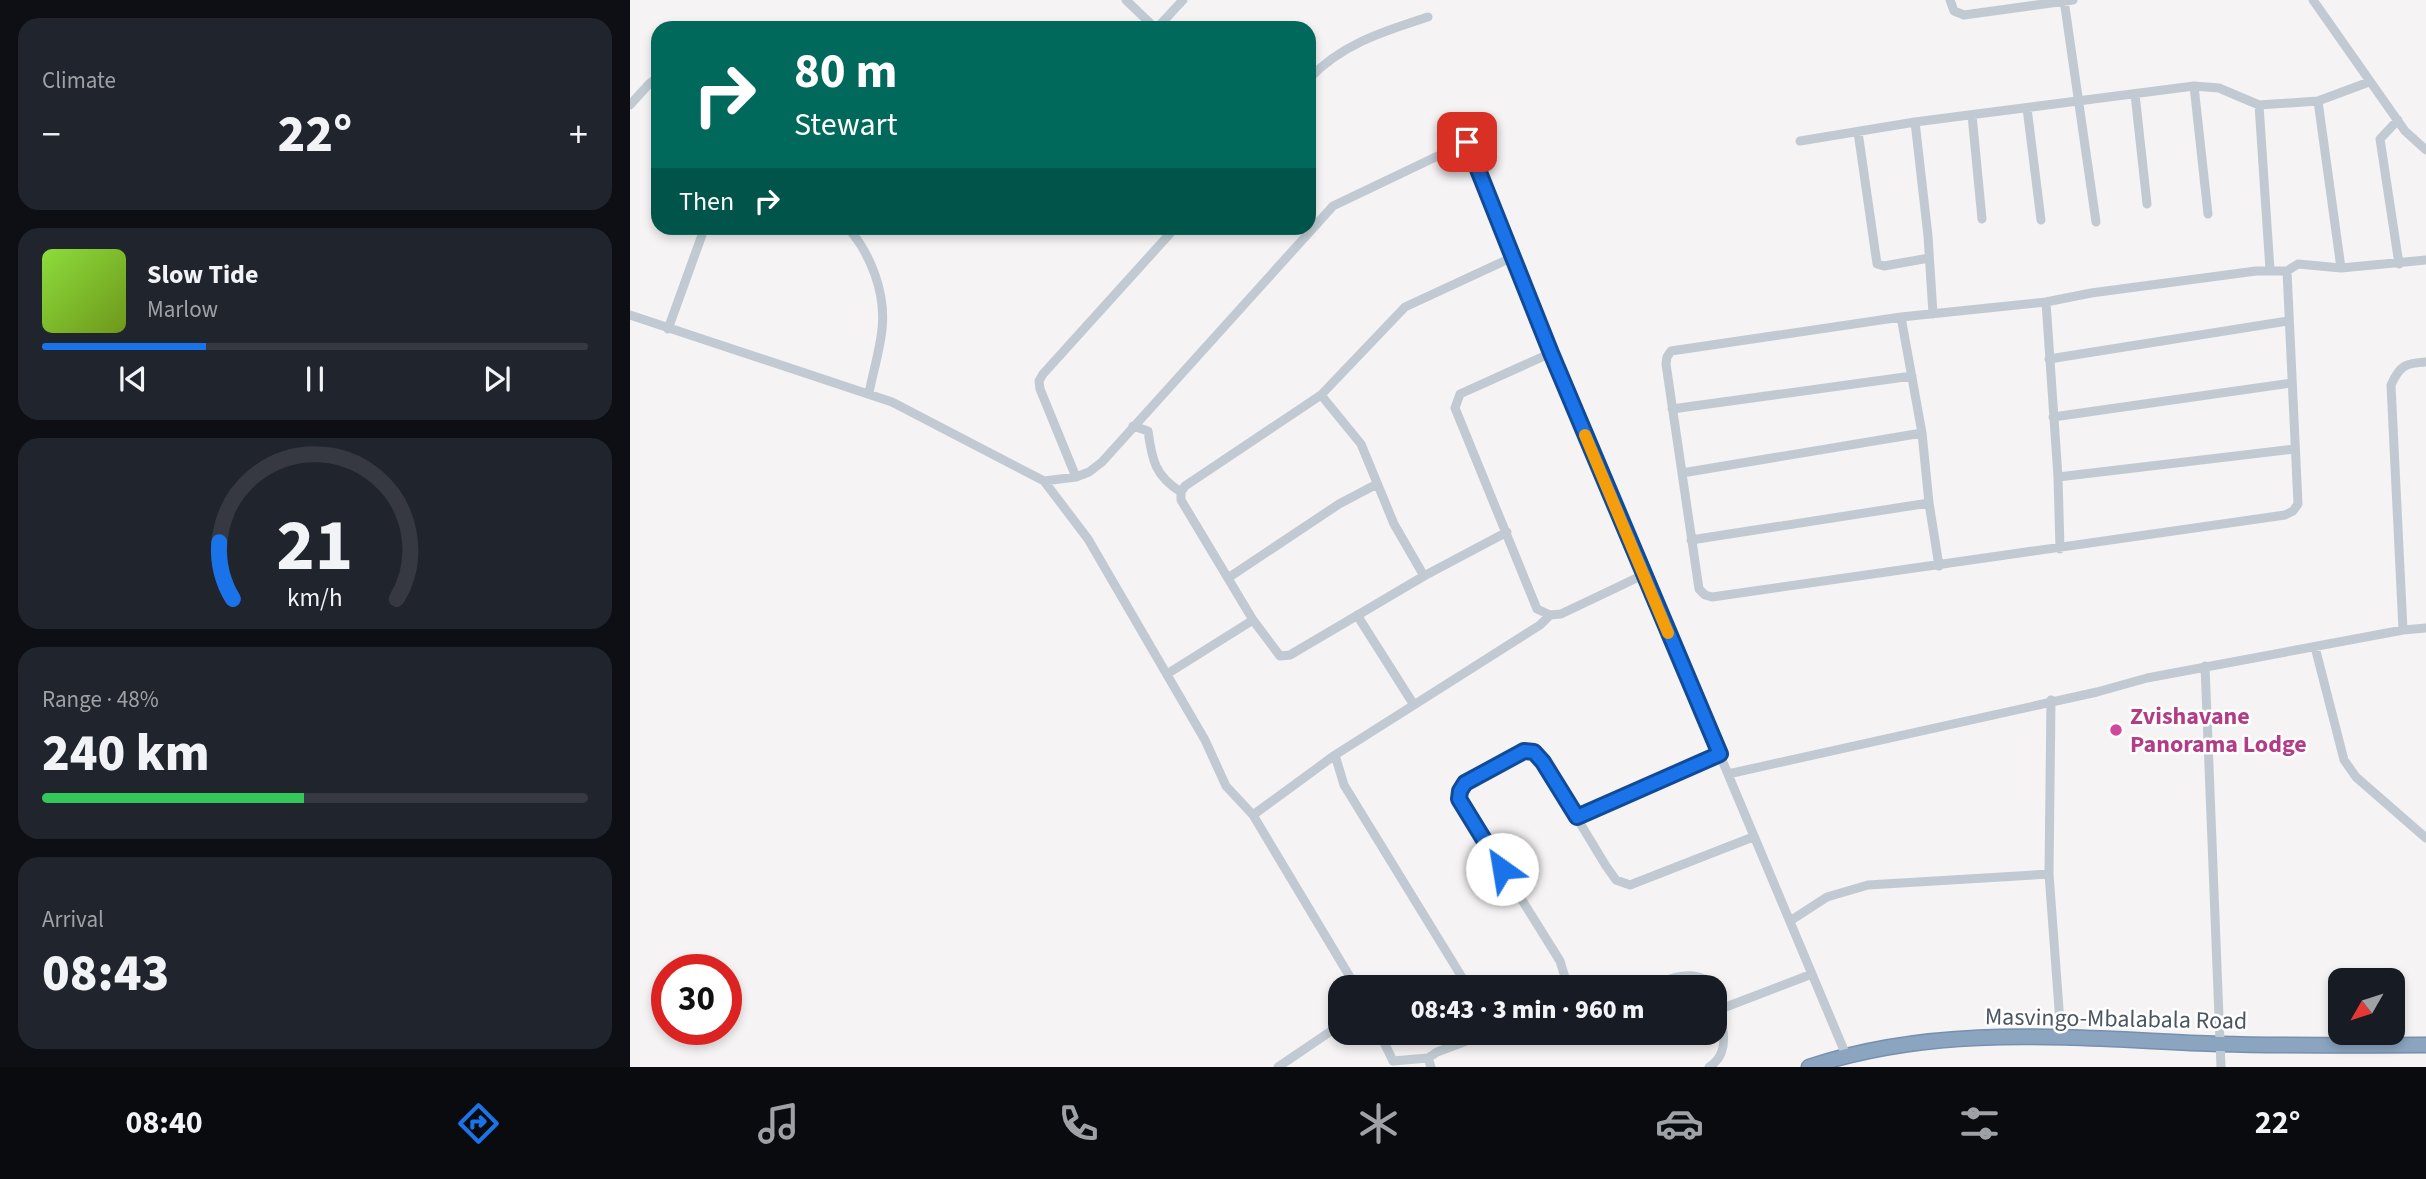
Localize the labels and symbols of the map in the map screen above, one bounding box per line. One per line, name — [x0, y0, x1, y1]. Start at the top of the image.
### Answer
pin — [1437, 112, 1497, 172]
place label: Zvishavane Panorama Lodge — [2130, 699, 2307, 762]
marker: Zvishavane Panorama Lodge — [2108, 722, 2124, 738]
position arrow — [1465, 832, 1539, 906]
speed limit sign: 30 — [651, 954, 742, 1045]
north arrow — [2328, 968, 2404, 1045]
street label: Masvingo-Mbalabala Road — [1984, 999, 2248, 1039]

